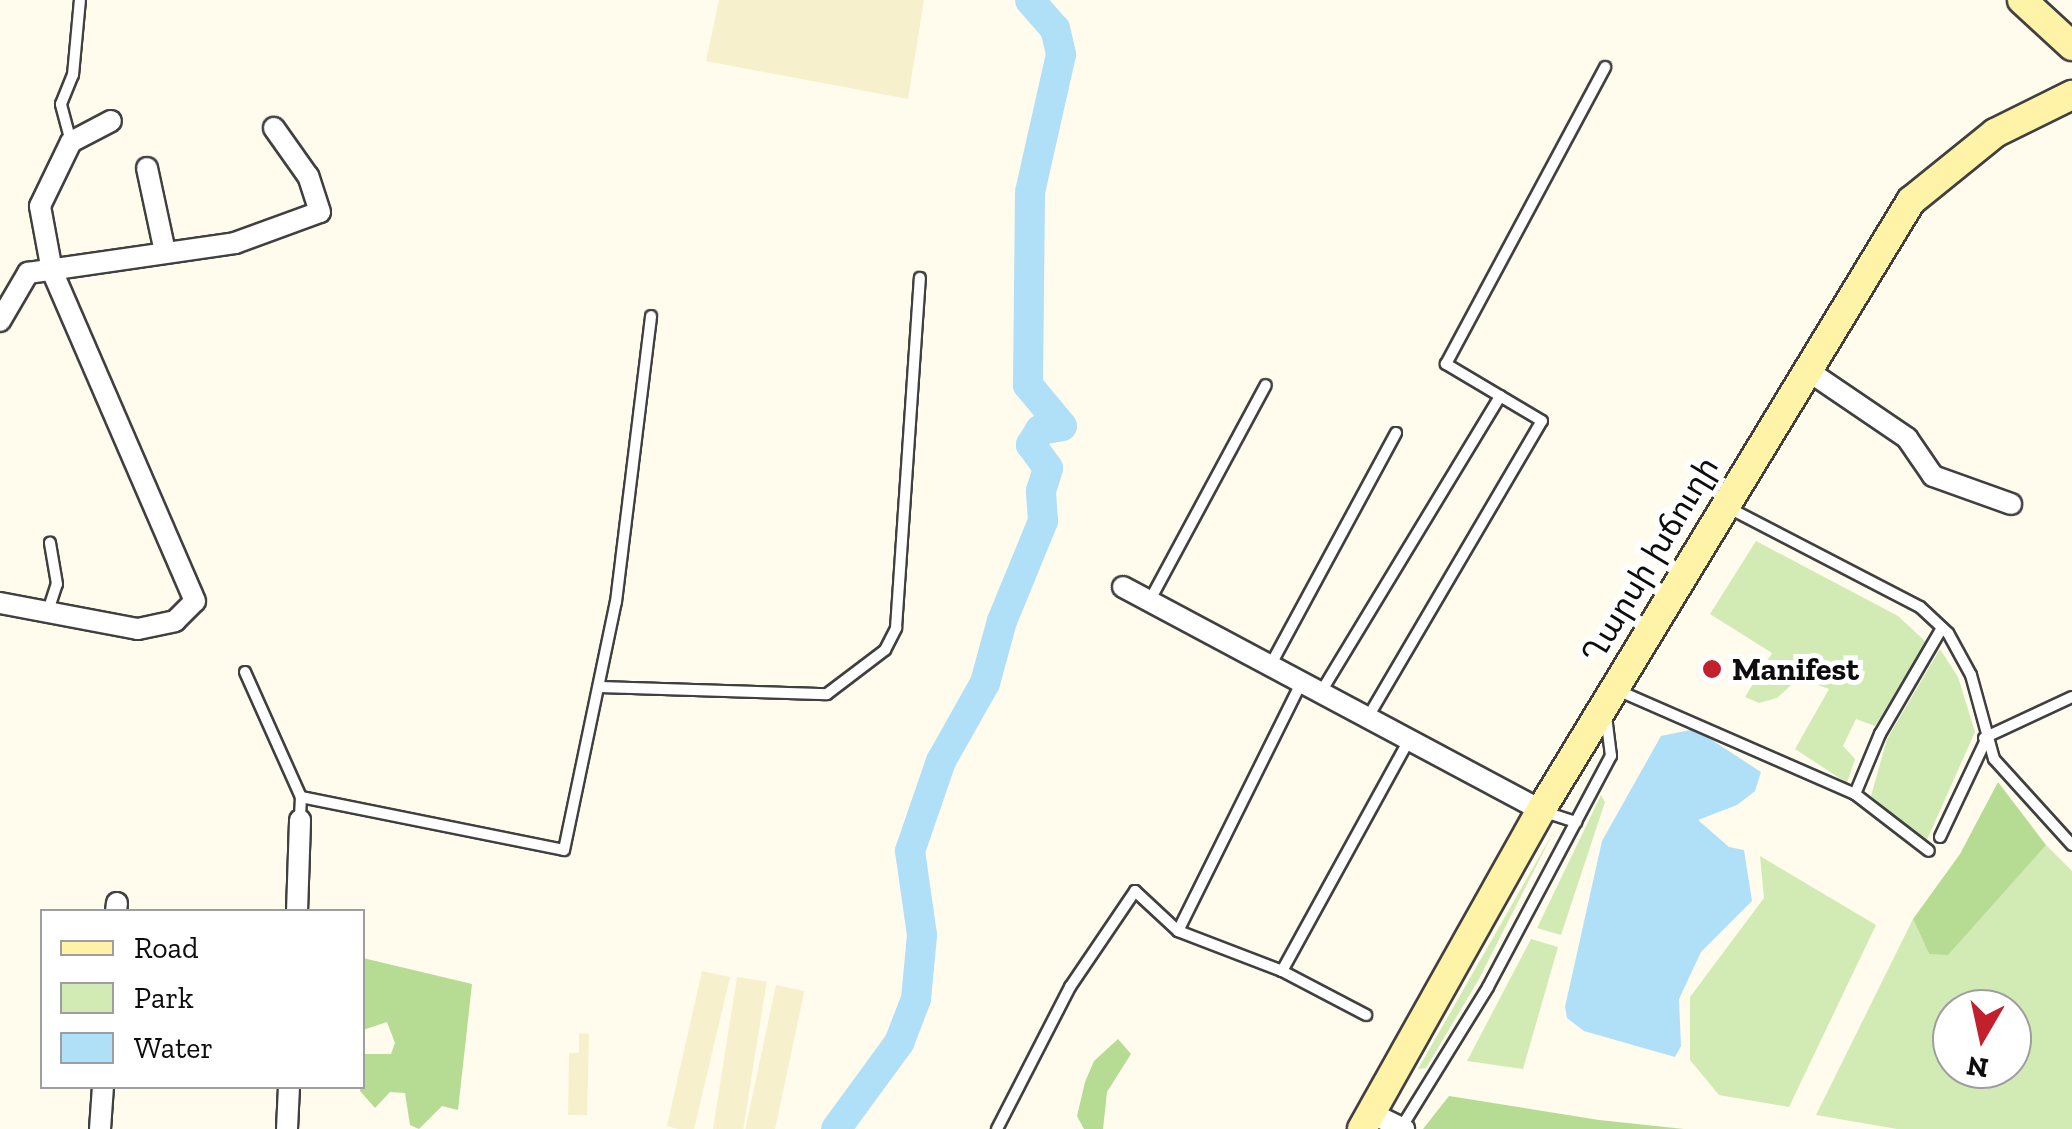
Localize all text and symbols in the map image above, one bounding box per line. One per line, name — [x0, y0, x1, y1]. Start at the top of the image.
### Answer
street label: Ղարսի խճուղի — [1573, 450, 1727, 670]
place label: Manifest — [1732, 650, 1859, 688]
marker: Manifest — [1701, 658, 1723, 680]
legend — [40, 909, 365, 1089]
text: Road — [134, 930, 199, 966]
text: Park — [134, 980, 194, 1016]
north arrow — [1932, 989, 2032, 1089]
text: Water — [134, 1030, 213, 1066]
text: N — [1964, 1049, 1991, 1085]

